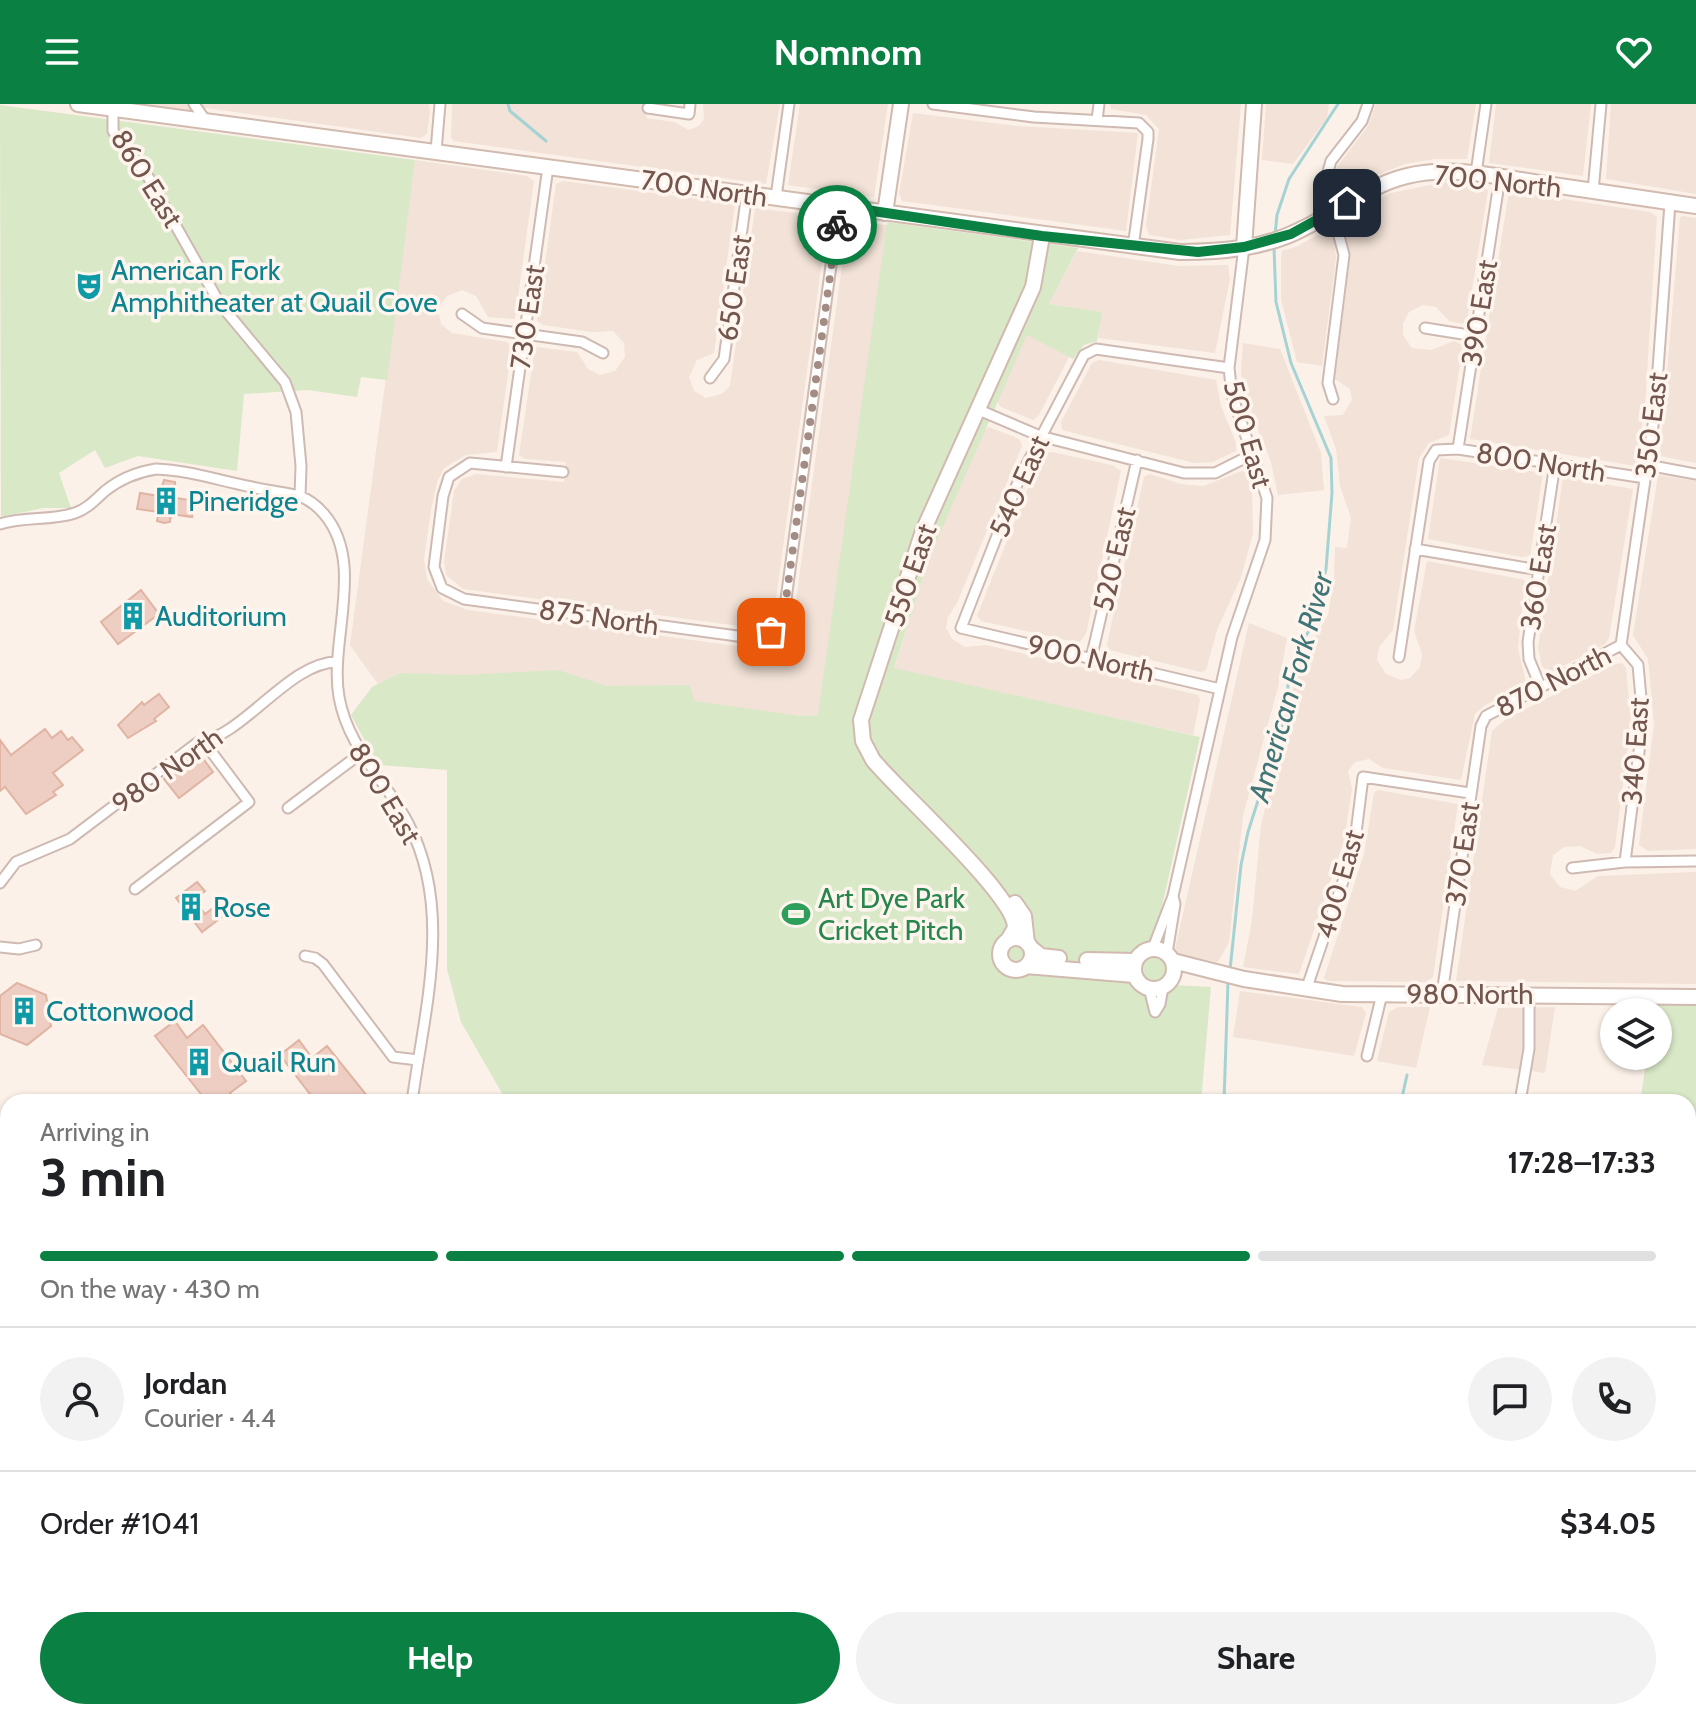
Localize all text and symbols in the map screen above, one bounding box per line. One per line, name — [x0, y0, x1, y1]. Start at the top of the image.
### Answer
icon: menu — [40, 30, 84, 74]
text: Nomnom — [774, 30, 922, 74]
icon: heart — [1612, 30, 1656, 74]
street label: 860 East — [104, 123, 190, 233]
street label: 700 North — [1433, 157, 1563, 205]
street label: 700 North — [639, 162, 769, 214]
pin — [1313, 169, 1381, 237]
icon: home — [1325, 181, 1369, 225]
courier — [797, 185, 877, 265]
icon: bike — [815, 203, 859, 247]
street label: 650 East — [710, 233, 758, 343]
place label: American Fork Amphitheater at Quail Cove — [111, 253, 438, 319]
street label: 390 East — [1454, 258, 1504, 368]
street label: 730 East — [503, 263, 551, 371]
theatre icon: American Fork Amphitheater at Quail Cove — [74, 271, 104, 301]
street label: 350 East — [1628, 370, 1674, 480]
street label: 500 East — [1216, 376, 1280, 492]
street label: 540 East — [982, 430, 1056, 542]
street label: 800 North — [1474, 435, 1608, 489]
place label: Pineridge — [188, 484, 298, 518]
building icon: Pineridge — [151, 486, 181, 516]
street label: 520 East — [1086, 504, 1142, 614]
street label: 550 East — [877, 519, 943, 631]
street label: 360 East — [1513, 522, 1563, 632]
water label: American Fork River — [1239, 566, 1341, 808]
street label: 875 North — [537, 592, 661, 642]
pin — [737, 598, 805, 666]
place label: Auditorium — [155, 599, 287, 633]
building icon: Auditorium — [118, 601, 148, 631]
icon: bag — [749, 610, 793, 654]
street label: 900 North — [1024, 627, 1158, 689]
street label: 870 North — [1490, 638, 1616, 724]
street label: 340 East — [1614, 696, 1656, 806]
street label: 980 North — [105, 720, 229, 820]
street label: 800 East — [341, 736, 429, 850]
street label: 370 East — [1438, 800, 1486, 908]
street label: 400 East — [1307, 826, 1371, 942]
place label: Art Dye Park Cricket Pitch — [818, 881, 966, 947]
place label: Rose — [213, 890, 271, 924]
building icon: Rose — [176, 892, 206, 922]
sports icon: Art Dye Park Cricket Pitch — [781, 899, 811, 929]
street label: 980 North — [1407, 977, 1533, 1011]
place label: Cottonwood — [46, 994, 194, 1028]
building icon: Cottonwood — [9, 996, 39, 1026]
map controls — [1600, 998, 1672, 1070]
button: layers — [1600, 998, 1672, 1070]
place label: Quail Run — [221, 1045, 336, 1079]
building icon: Quail Run — [184, 1047, 214, 1077]
text: Arriving in — [40, 1116, 150, 1148]
text: 17:28–17:33 — [1507, 1144, 1656, 1181]
text: 3 min — [40, 1146, 166, 1209]
text: On the way · 430 m — [40, 1273, 260, 1305]
button: person — [40, 1357, 124, 1441]
button: chat — [1468, 1357, 1552, 1441]
button: phone — [1572, 1357, 1656, 1441]
text: Jordan — [144, 1365, 227, 1402]
text: Courier · 4.4 — [144, 1402, 276, 1434]
text: Order #1041 — [40, 1505, 199, 1542]
text: $34.05 — [1560, 1505, 1656, 1542]
button: Help — [40, 1612, 840, 1704]
button: Share — [856, 1612, 1656, 1704]

